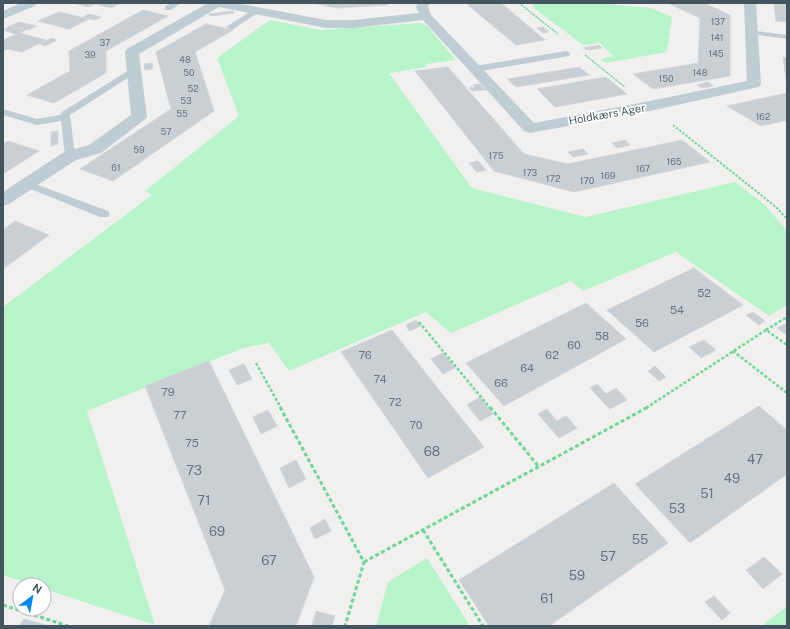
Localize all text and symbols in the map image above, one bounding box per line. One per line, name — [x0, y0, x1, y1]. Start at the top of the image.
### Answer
house number: 137 — [711, 16, 725, 27]
house number: 141 — [711, 32, 723, 43]
house number: 37 — [100, 37, 110, 48]
house number: 145 — [708, 48, 724, 59]
house number: 39 — [84, 49, 96, 60]
house number: 48 — [179, 54, 191, 65]
house number: 50 — [183, 67, 195, 78]
house number: 148 — [692, 67, 708, 78]
house number: 150 — [659, 73, 674, 84]
house number: 52 — [187, 83, 199, 94]
house number: 53 — [180, 95, 192, 106]
street label: Holdkærs Ager — [568, 101, 646, 127]
house number: 55 — [176, 108, 188, 119]
house number: 162 — [756, 111, 770, 122]
house number: 57 — [160, 126, 172, 137]
house number: 59 — [133, 144, 145, 155]
house number: 175 — [489, 150, 504, 161]
house number: 165 — [666, 156, 682, 167]
house number: 61 — [111, 162, 121, 173]
house number: 167 — [636, 163, 650, 174]
house number: 173 — [523, 167, 538, 178]
house number: 169 — [601, 170, 616, 181]
house number: 172 — [546, 173, 560, 184]
house number: 170 — [580, 175, 595, 186]
house number: 52 — [697, 287, 711, 299]
house number: 54 — [670, 304, 684, 316]
house number: 56 — [635, 317, 649, 329]
house number: 58 — [595, 330, 609, 342]
house number: 60 — [567, 339, 581, 351]
house number: 76 — [358, 349, 372, 361]
house number: 62 — [545, 349, 559, 361]
house number: 64 — [520, 362, 534, 374]
house number: 74 — [373, 373, 387, 385]
house number: 66 — [494, 377, 508, 389]
house number: 79 — [161, 386, 175, 398]
house number: 72 — [388, 396, 402, 408]
house number: 77 — [173, 409, 187, 421]
house number: 70 — [409, 419, 423, 431]
house number: 75 — [185, 437, 199, 449]
house number: 68 — [424, 444, 440, 459]
house number: 47 — [747, 452, 763, 467]
house number: 73 — [186, 463, 202, 478]
house number: 49 — [724, 471, 740, 486]
house number: 51 — [700, 486, 714, 501]
house number: 71 — [197, 493, 211, 508]
house number: 53 — [669, 501, 685, 516]
house number: 69 — [209, 524, 225, 539]
house number: 55 — [632, 532, 648, 547]
house number: 57 — [600, 549, 616, 564]
house number: 67 — [261, 553, 277, 568]
house number: 59 — [569, 568, 585, 583]
north arrow — [12, 577, 52, 617]
text: N — [30, 581, 44, 596]
house number: 61 — [540, 591, 554, 606]

